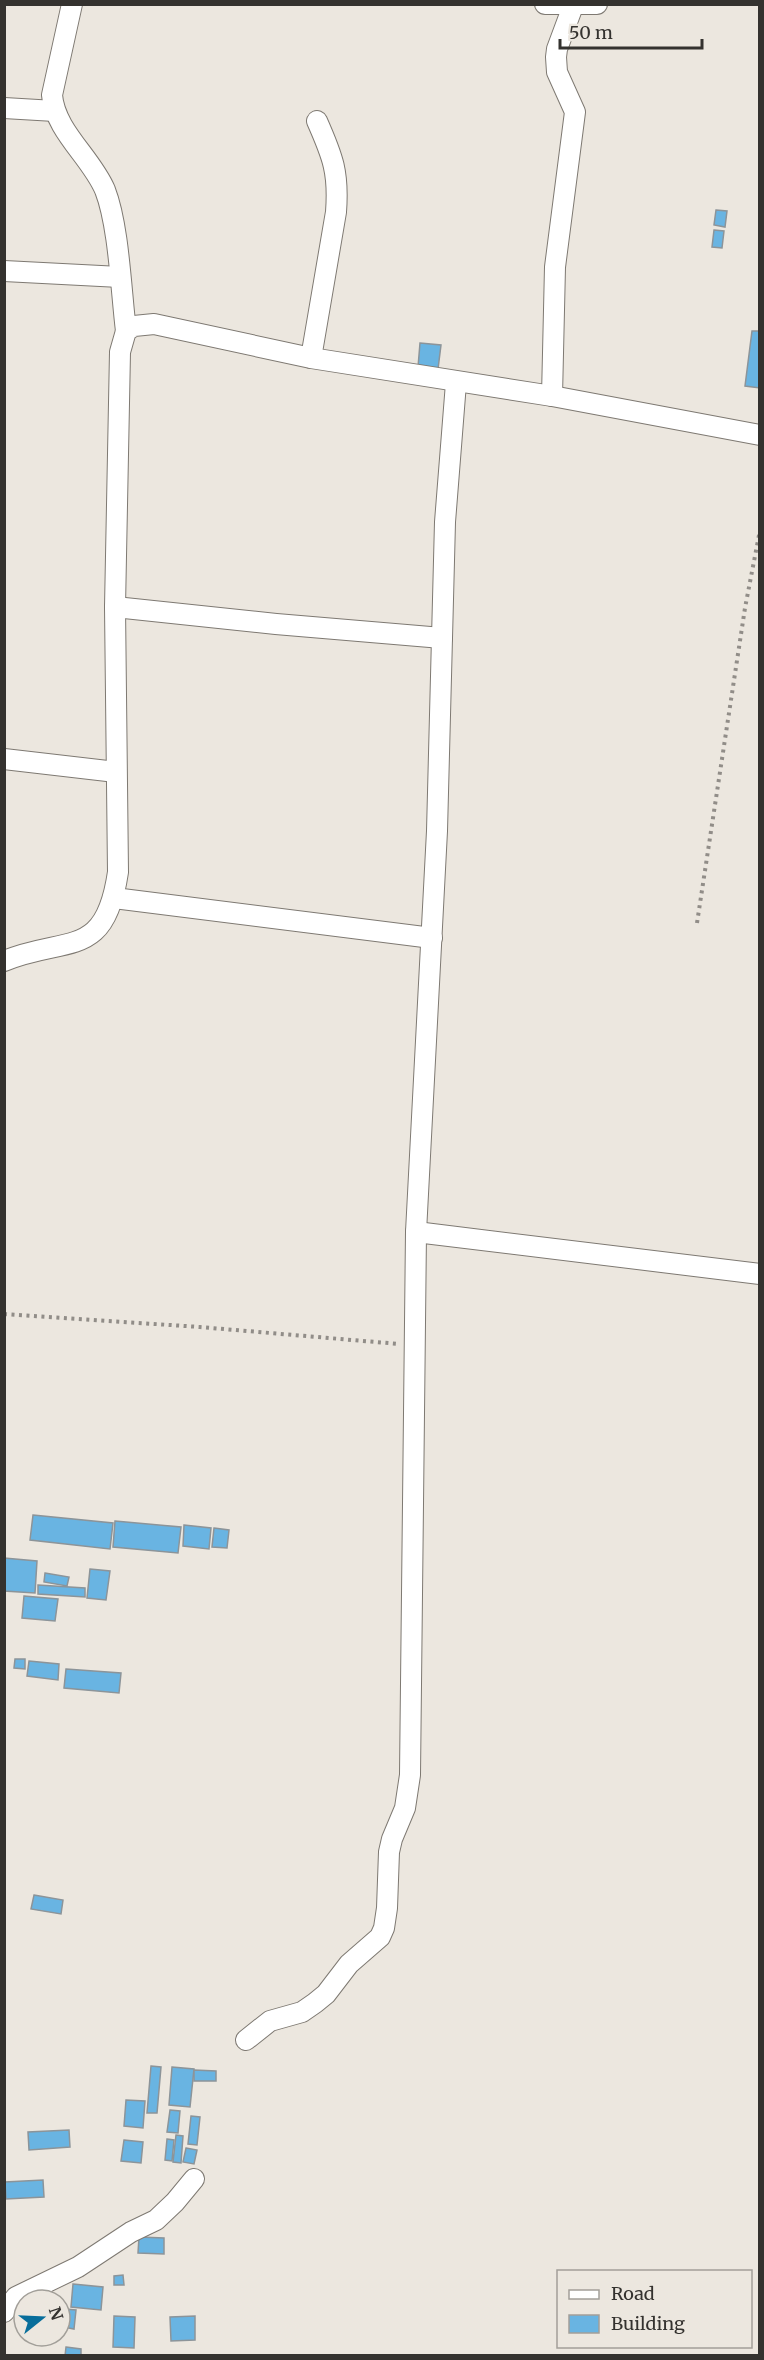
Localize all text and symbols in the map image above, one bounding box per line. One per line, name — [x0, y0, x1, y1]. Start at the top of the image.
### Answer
scale bar — [560, 12, 702, 50]
text: 50 m — [569, 21, 613, 44]
legend — [557, 2270, 752, 2348]
text: Road — [611, 2282, 655, 2305]
north arrow — [12, 2288, 72, 2348]
text: N — [45, 2304, 68, 2323]
text: Building — [611, 2312, 685, 2335]

